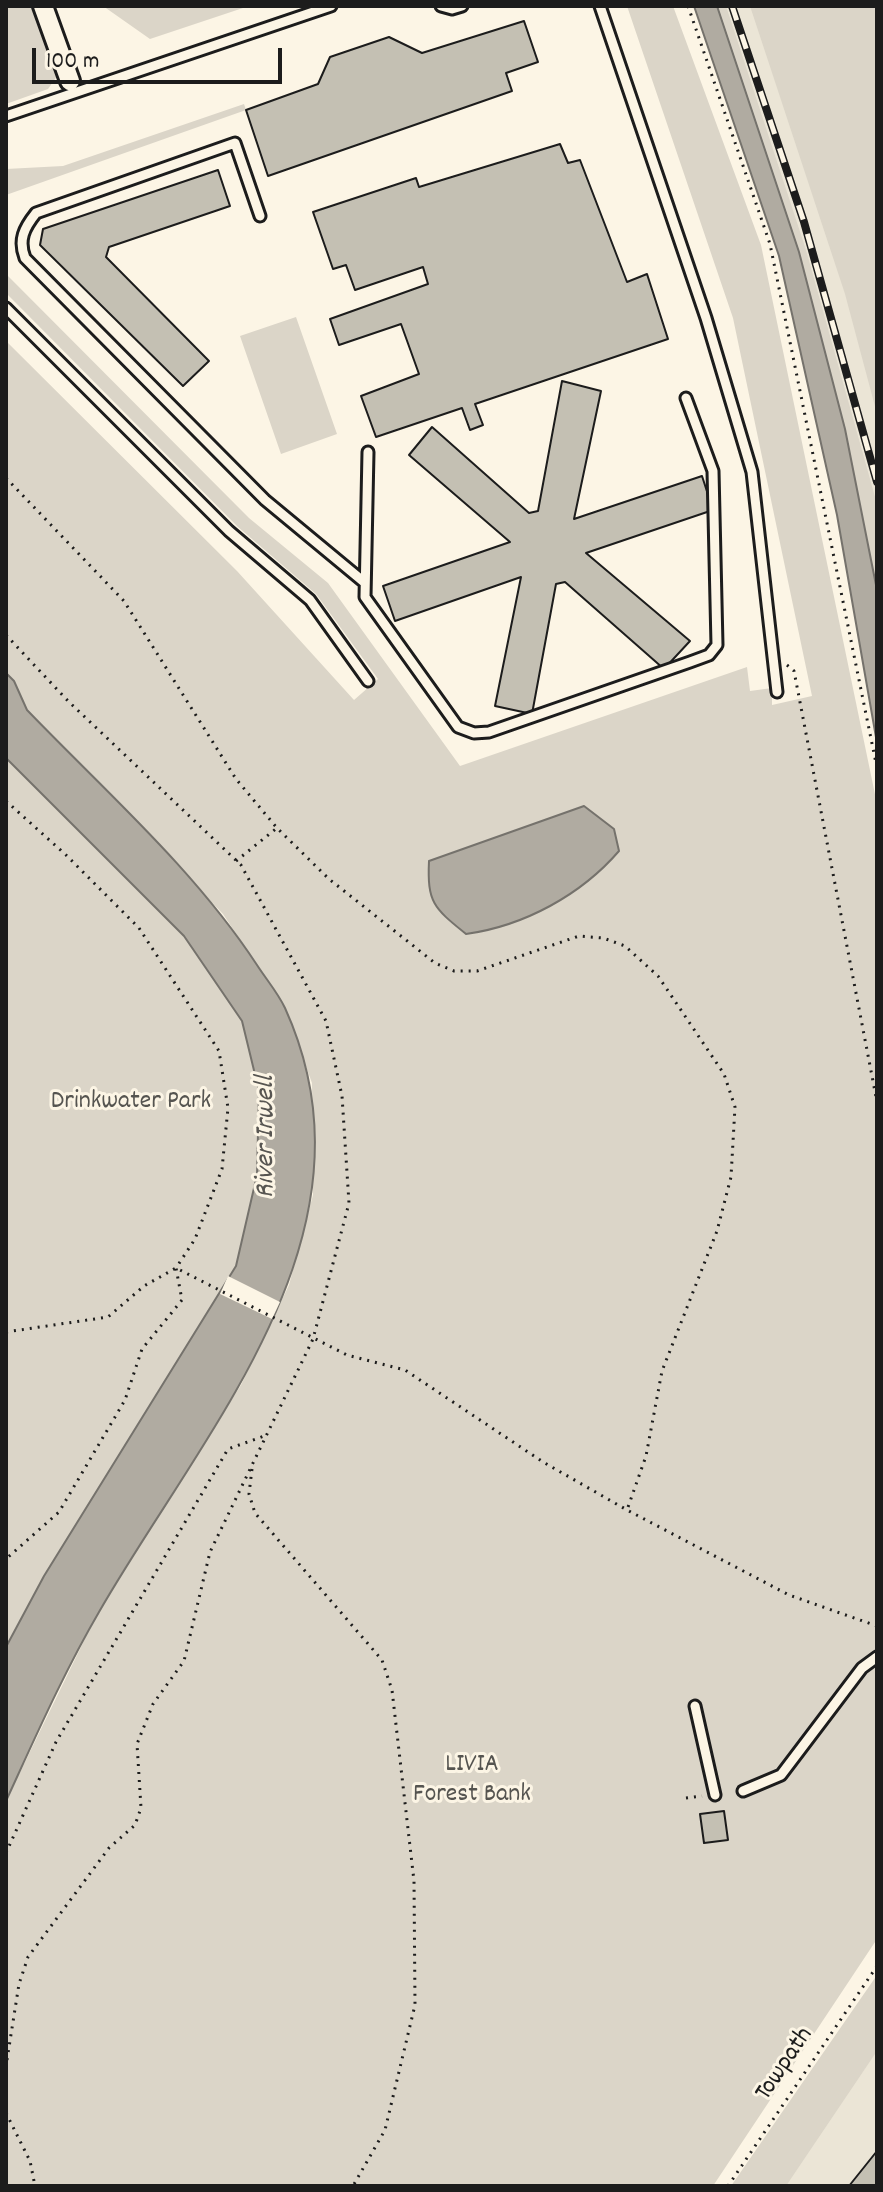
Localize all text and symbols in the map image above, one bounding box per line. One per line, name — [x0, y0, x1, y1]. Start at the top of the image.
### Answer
scale bar — [36, 32, 286, 82]
text: 100 m — [46, 45, 99, 79]
water label: River Irwell — [251, 1076, 285, 1198]
park label: Drinkwater Park — [51, 1087, 211, 1119]
park label: LIVIA Forest Bank — [413, 1750, 531, 1812]
street label: Towpath — [750, 2022, 822, 2108]

